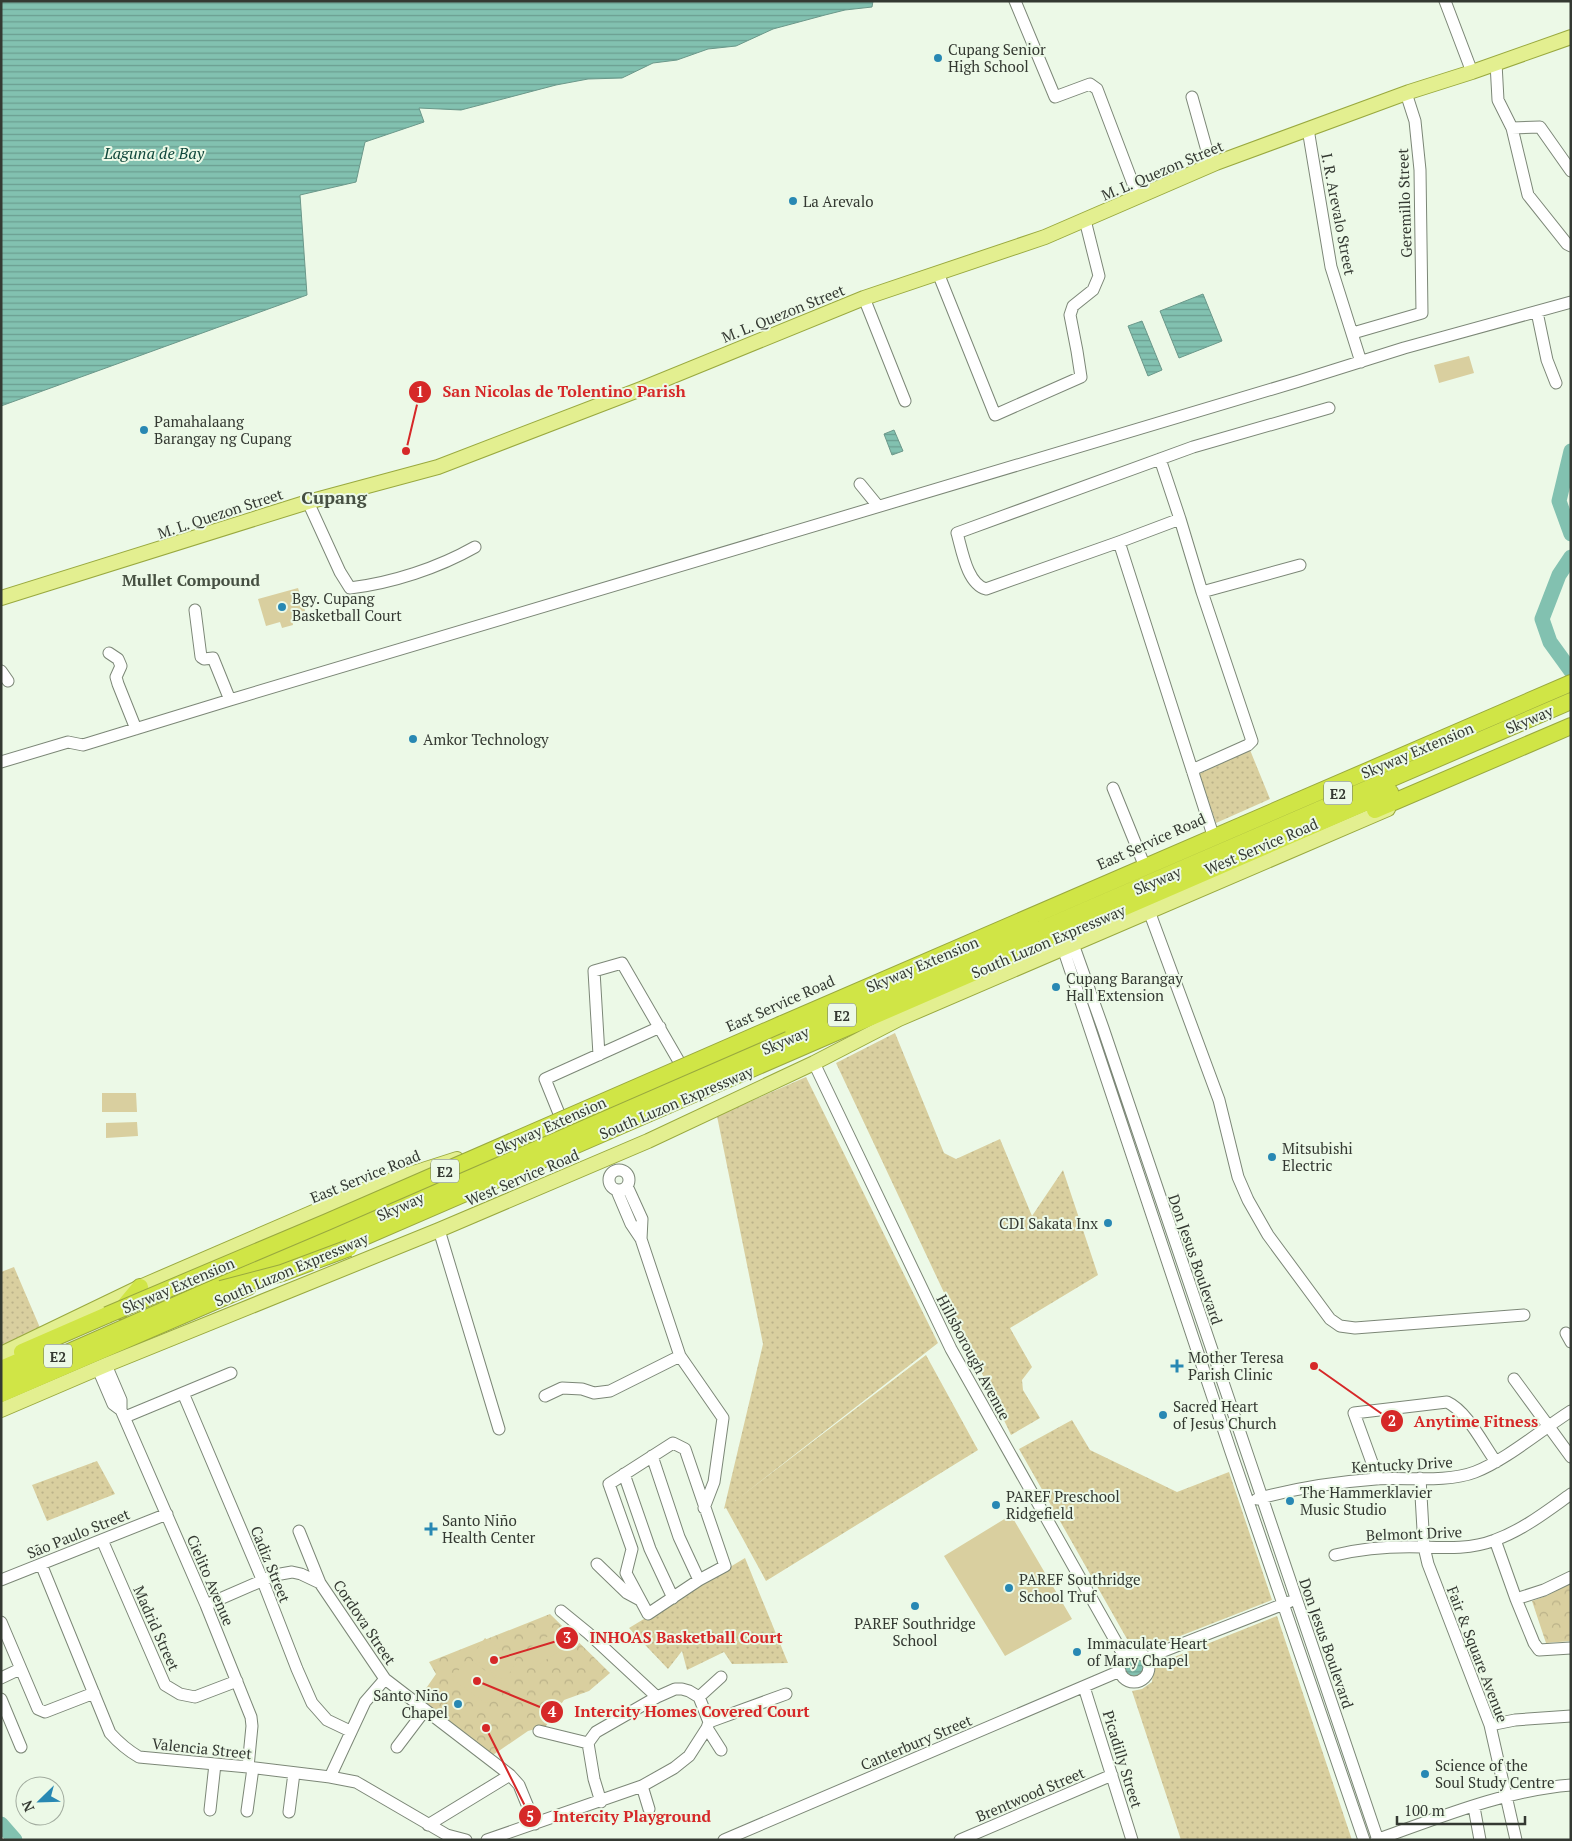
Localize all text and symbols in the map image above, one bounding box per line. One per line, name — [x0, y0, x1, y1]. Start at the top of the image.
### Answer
place label: Cupang Senior High School — [948, 39, 1046, 76]
marker: Cupang Senior High School — [932, 52, 944, 64]
street label: M. L. Quezon Street — [1098, 135, 1227, 205]
water label: Laguna de Bay — [103, 142, 205, 164]
street label: Geremillo Street — [1392, 147, 1416, 258]
street label: I. R. Arevalo Street — [1317, 151, 1361, 277]
place label: La Arevalo — [803, 191, 873, 211]
marker: La Arevalo — [787, 195, 799, 207]
street label: M. L. Quezon Street — [719, 279, 848, 347]
callout: San Nicolas de Tolentino Parish — [407, 376, 695, 407]
text: San Nicolas de Tolentino Parish — [442, 380, 686, 402]
text: 1 — [416, 381, 424, 401]
place label: Pamahalaang Barangay ng Cupang — [154, 411, 292, 448]
marker: Pamahalaang Barangay ng Cupang — [138, 424, 150, 436]
street label: M. L. Quezon Street — [155, 483, 286, 543]
district label: Cupang — [301, 485, 368, 509]
district label: Mullet Compound — [122, 569, 261, 591]
place label: Bgy. Cupang Basketball Court — [292, 588, 402, 625]
marker: Bgy. Cupang Basketball Court — [276, 601, 288, 613]
street label: Skyway — [1502, 700, 1556, 738]
street label: Skyway Extension — [1358, 717, 1476, 783]
place label: Amkor Technology — [423, 729, 549, 749]
marker: Amkor Technology — [407, 733, 419, 745]
road number: E2 — [1324, 781, 1352, 804]
street label: East Service Road — [1093, 808, 1209, 874]
street label: West Service Road — [1201, 813, 1321, 879]
street label: Skyway — [1130, 861, 1184, 899]
street label: South Luzon Expressway — [968, 899, 1128, 982]
street label: Skyway Extension — [863, 931, 981, 997]
place label: Cupang Barangay Hall Extension — [1066, 968, 1183, 1005]
street label: East Service Road — [722, 970, 838, 1036]
marker: Cupang Barangay Hall Extension — [1050, 981, 1062, 993]
road number: E2 — [828, 1004, 856, 1026]
street label: Skyway — [758, 1021, 812, 1059]
street label: South Luzon Expressway — [596, 1060, 756, 1143]
street label: Skyway Extension — [491, 1091, 609, 1159]
place label: Mitsubishi Electric — [1282, 1138, 1353, 1175]
street label: West Service Road — [462, 1144, 582, 1210]
street label: East Service Road — [307, 1145, 423, 1207]
marker: Mitsubishi Electric — [1266, 1151, 1278, 1163]
road number: E2 — [431, 1160, 459, 1182]
street label: Skyway — [373, 1187, 427, 1225]
street label: Don Jesus Boulevard — [1164, 1191, 1228, 1327]
place label: CDI Sakata Inx — [999, 1213, 1098, 1233]
marker: CDI Sakata Inx — [1102, 1217, 1114, 1229]
street label: South Luzon Expressway — [211, 1227, 371, 1310]
street label: Skyway Extension — [119, 1252, 237, 1318]
street label: Hillsborough Avenue — [932, 1291, 1016, 1423]
road number: E2 — [44, 1344, 72, 1368]
place label: Mother Teresa Parish Clinic — [1188, 1347, 1284, 1384]
marker: Mother Teresa Parish Clinic — [1170, 1359, 1184, 1373]
place label: Sacred Heart of Jesus Church — [1173, 1396, 1277, 1433]
callout: Anytime Fitness — [1379, 1405, 1548, 1436]
marker: Sacred Heart of Jesus Church — [1157, 1409, 1169, 1421]
text: 2 — [1388, 1410, 1396, 1430]
text: Anytime Fitness — [1414, 1410, 1538, 1432]
street label: Kentucky Drive — [1351, 1451, 1453, 1477]
place label: The Hammerklavier Music Studio — [1300, 1482, 1432, 1519]
place label: PAREF Preschool Ridgefield — [1006, 1486, 1120, 1523]
marker: The Hammerklavier Music Studio — [1284, 1495, 1296, 1507]
marker: PAREF Preschool Ridgefield — [990, 1499, 1002, 1511]
street label: São Paulo Street — [24, 1503, 133, 1563]
place label: Santo Niño Health Center — [442, 1510, 535, 1547]
street label: Belmont Drive — [1365, 1521, 1463, 1545]
marker: Santo Niño Health Center — [424, 1522, 438, 1536]
street label: Cadiz Street — [247, 1523, 296, 1606]
street label: Cielito Avenue — [183, 1531, 239, 1629]
place label: PAREF Southridge School Truf — [1019, 1569, 1141, 1606]
street label: Don Jesus Boulevard — [1295, 1575, 1359, 1711]
street label: Cordova Street — [329, 1576, 401, 1669]
street label: Madrid Street — [129, 1582, 185, 1674]
marker: PAREF Southridge School Truf — [1003, 1582, 1015, 1594]
street label: Fair & Square Avenue — [1443, 1583, 1513, 1725]
marker: PAREF Southridge School — [909, 1600, 921, 1612]
place label: PAREF Southridge School — [854, 1613, 976, 1650]
callout: INHOAS Basketball Court — [555, 1622, 793, 1653]
text: INHOAS Basketball Court — [589, 1626, 783, 1648]
text: 3 — [563, 1627, 571, 1647]
place label: Immaculate Heart of Mary Chapel — [1087, 1633, 1208, 1670]
marker: Immaculate Heart of Mary Chapel — [1071, 1646, 1083, 1658]
place label: Santo Niño Chapel — [373, 1685, 448, 1722]
callout: Intercity Homes Covered Court — [540, 1696, 820, 1727]
marker: Santo Niño Chapel — [452, 1698, 464, 1710]
text: Intercity Homes Covered Court — [574, 1700, 810, 1722]
text: 4 — [548, 1701, 557, 1721]
street label: Picadilly Street — [1099, 1708, 1147, 1811]
street label: Canterbury Street — [857, 1709, 975, 1774]
street label: Valencia Street — [151, 1733, 253, 1763]
place label: Science of the Soul Study Centre — [1435, 1755, 1555, 1792]
street label: Brentwood Street — [973, 1762, 1088, 1826]
marker: Science of the Soul Study Centre — [1419, 1768, 1431, 1780]
north arrow — [15, 1776, 65, 1826]
scale bar — [1397, 1794, 1524, 1826]
text: N — [17, 1797, 38, 1815]
text: 100 m — [1404, 1800, 1445, 1820]
callout: Intercity Playground — [518, 1801, 721, 1832]
text: Intercity Playground — [553, 1805, 711, 1827]
text: 5 — [526, 1806, 534, 1826]

